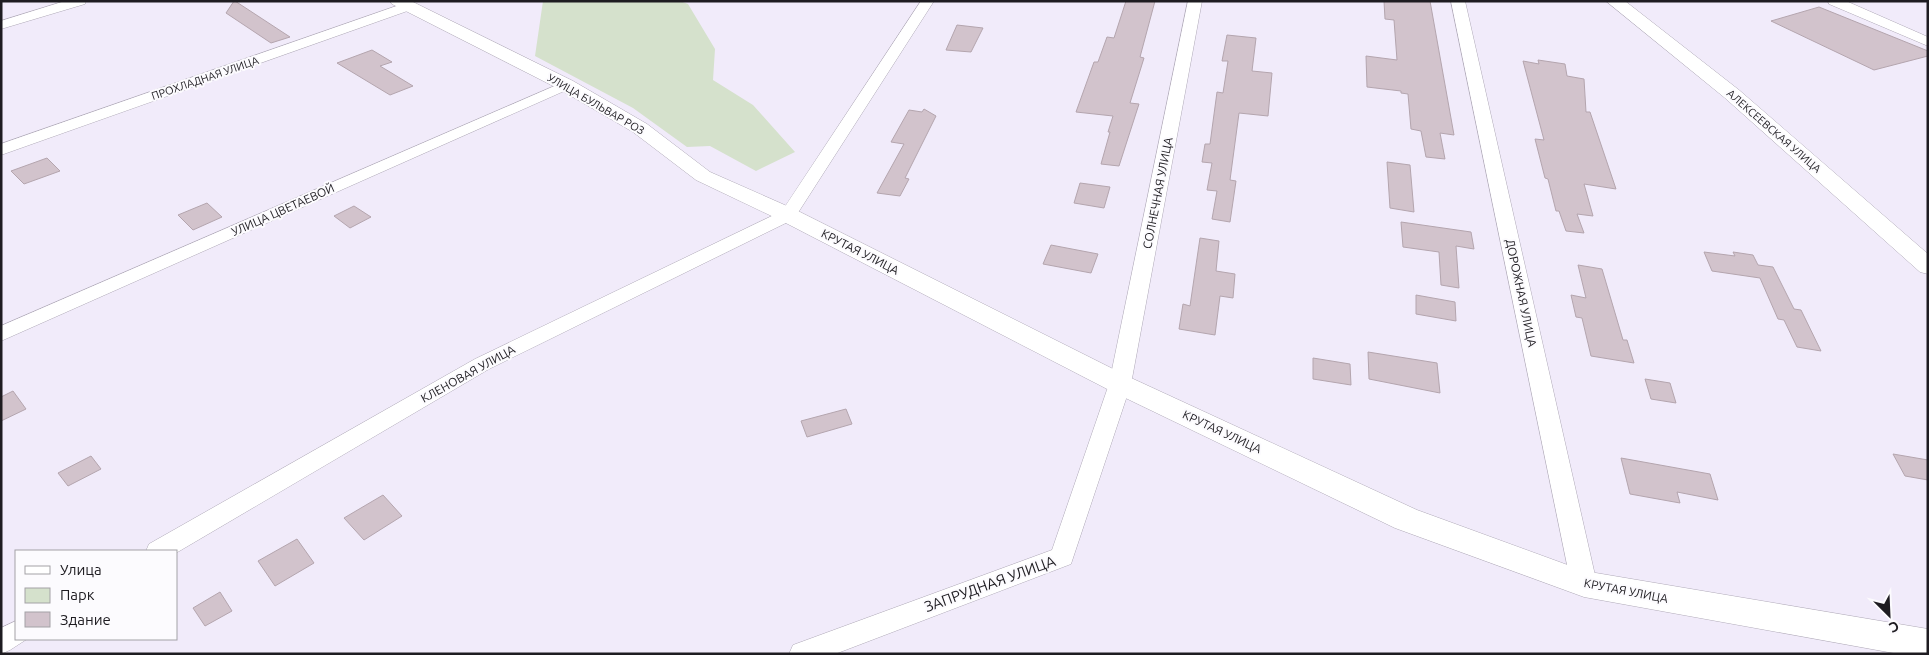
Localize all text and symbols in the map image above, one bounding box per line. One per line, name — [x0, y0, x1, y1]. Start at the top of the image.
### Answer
street label: ПРОХЛАДНАЯ УЛИЦА — [150, 54, 261, 102]
street label: УЛИЦА БУЛЬВАР РОЗ — [545, 71, 647, 137]
street label: АЛЕКСЕЕВСКАЯ УЛИЦА — [1725, 87, 1824, 176]
street label: СОЛНЕЧНАЯ УЛИЦА — [1140, 136, 1175, 250]
street label: УЛИЦА ЦВЕТАЕВОЙ — [229, 181, 336, 238]
street label: КРУТАЯ УЛИЦА — [819, 226, 901, 277]
street label: ДОРОЖНАЯ УЛИЦА — [1504, 238, 1539, 348]
street label: КЛЕНОВАЯ УЛИЦА — [418, 342, 517, 405]
street label: КРУТАЯ УЛИЦА — [1181, 408, 1264, 456]
legend — [15, 550, 178, 640]
street label: ЗАПРУДНАЯ УЛИЦА — [922, 552, 1058, 615]
text: Улица — [60, 561, 102, 578]
street label: КРУТАЯ УЛИЦА — [1583, 576, 1669, 605]
text: Парк — [60, 586, 95, 603]
north arrow — [1864, 590, 1914, 640]
text: Здание — [60, 611, 111, 628]
text: С — [1887, 618, 1902, 636]

